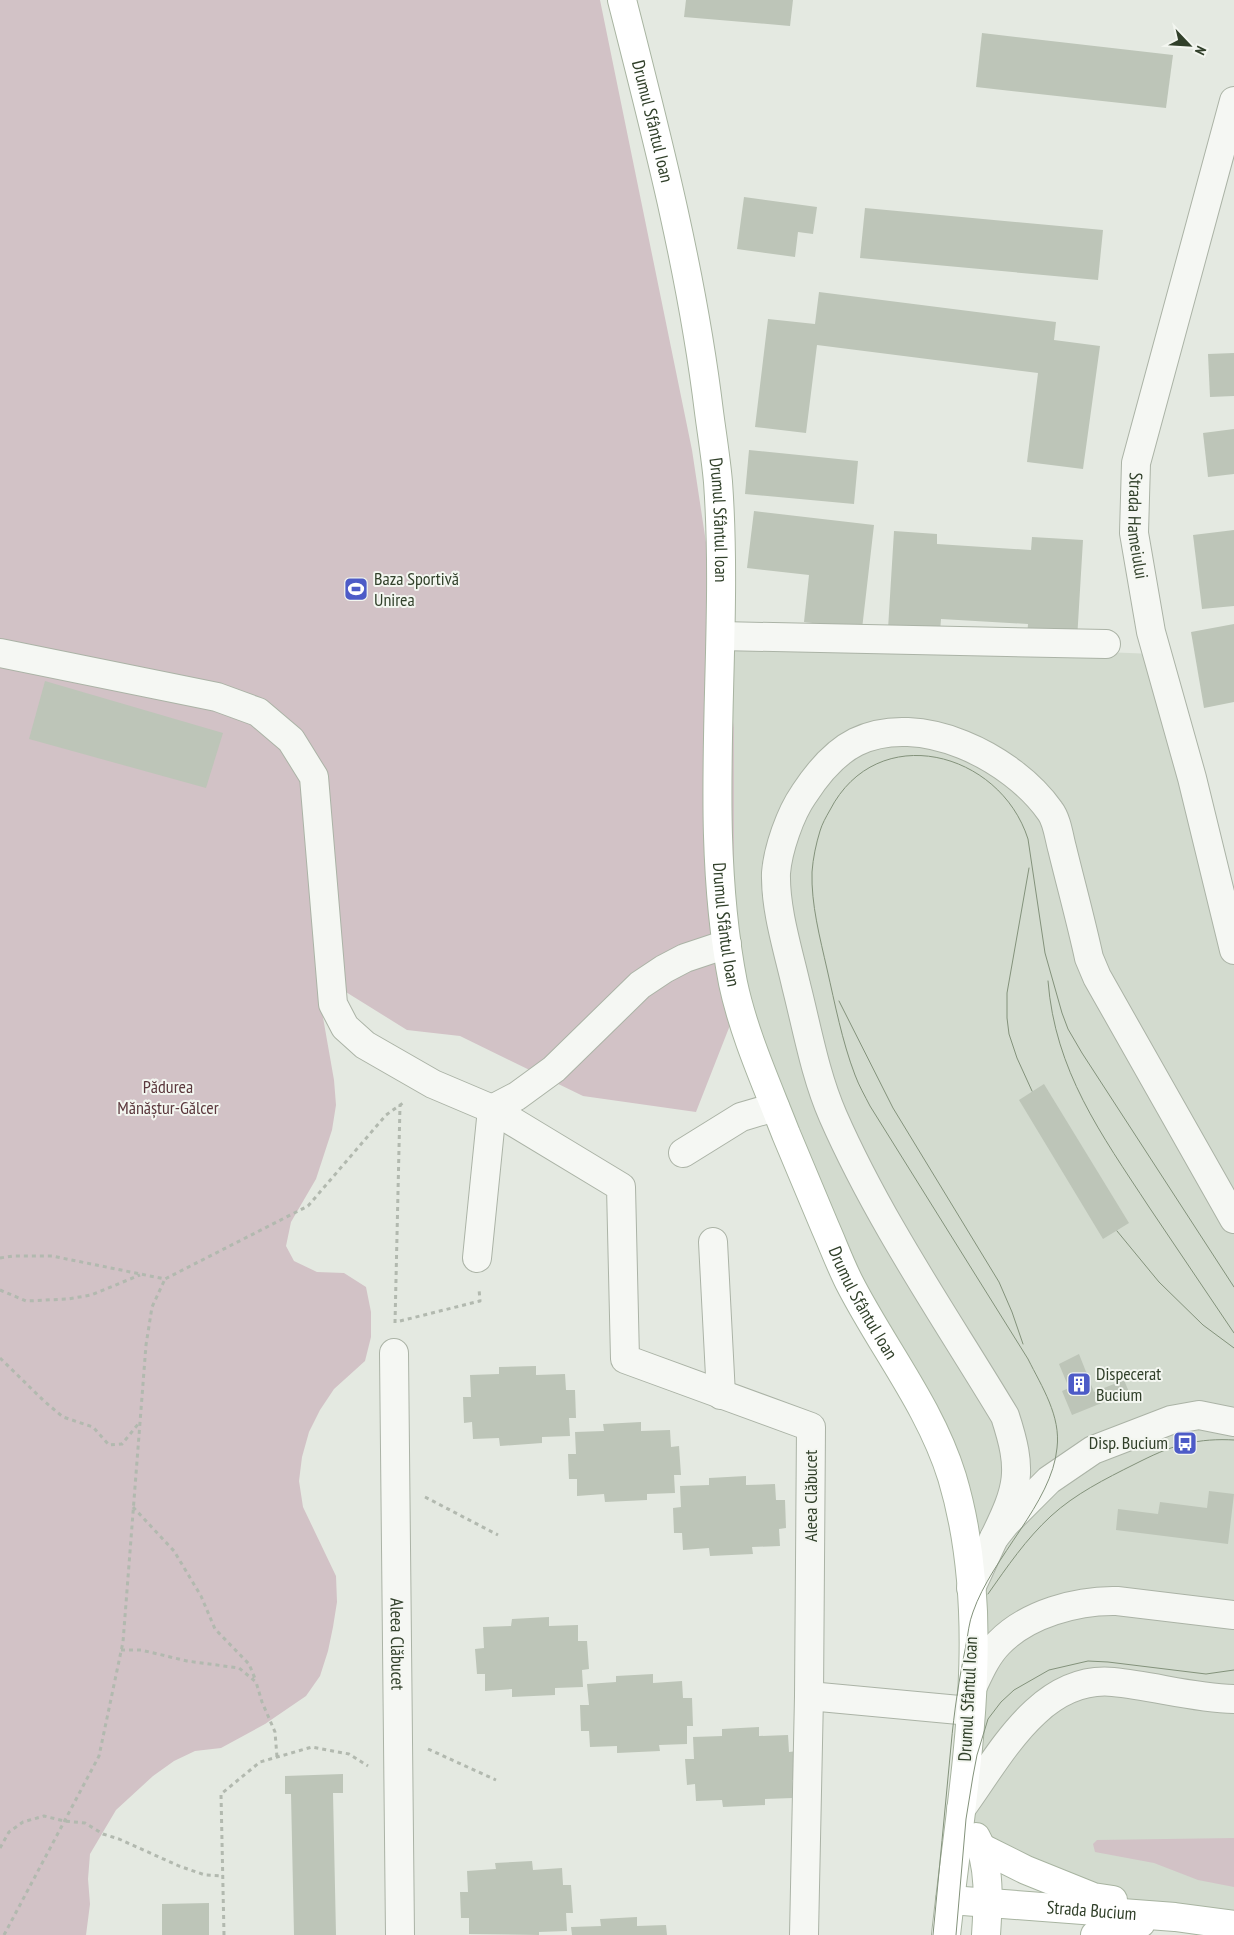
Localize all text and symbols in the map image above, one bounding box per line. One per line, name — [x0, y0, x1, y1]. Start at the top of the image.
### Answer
north arrow — [1164, 20, 1214, 70]
text: N — [1191, 43, 1211, 58]
street label: Drumul Sfântul Ioan — [627, 58, 679, 185]
street label: Drumul Sfântul Ioan — [704, 456, 733, 582]
street label: Strada Hameiului — [1123, 472, 1154, 581]
place label: Baza Sportivă Unirea — [374, 567, 459, 611]
sports icon: Baza Sportivă Unirea — [343, 576, 369, 602]
street label: Drumul Sfântul Ioan — [708, 862, 745, 989]
park label: Pădurea Mănăștur-Gălcer — [117, 1075, 219, 1119]
street label: Drumul Sfântul Ioan — [824, 1243, 903, 1363]
place label: Dispecerat Bucium — [1096, 1362, 1161, 1406]
building icon: Dispecerat Bucium — [1066, 1371, 1092, 1397]
bus stop icon: Disp. Bucium — [1172, 1430, 1198, 1456]
place label: Disp. Bucium — [1089, 1431, 1168, 1454]
street label: Aleea Clăbucet — [799, 1450, 822, 1542]
street label: Aleea Clăbucet — [386, 1598, 409, 1690]
street label: Drumul Sfântul Ioan — [953, 1636, 982, 1762]
street label: Strada Bucium — [1046, 1895, 1137, 1925]

